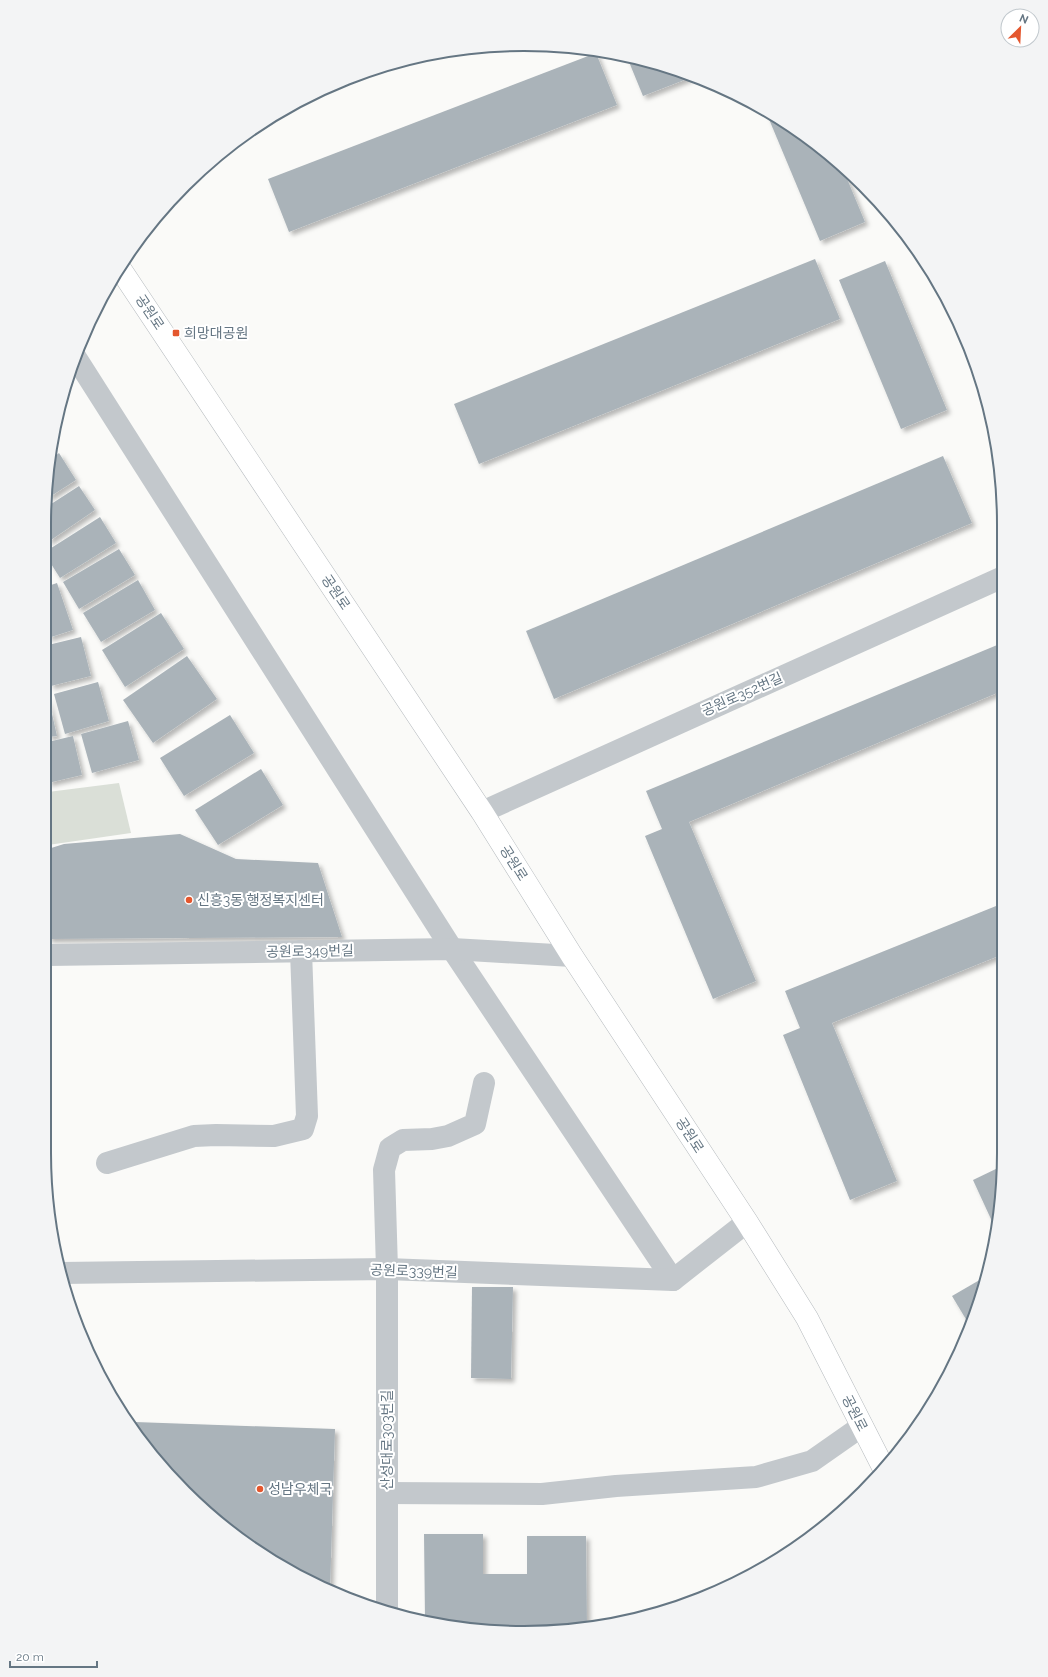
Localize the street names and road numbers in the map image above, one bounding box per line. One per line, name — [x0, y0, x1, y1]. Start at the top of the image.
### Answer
street label: 공원로 — [133, 292, 168, 333]
street label: 공원로 — [319, 572, 354, 613]
street label: 공원로352번길 — [699, 669, 785, 719]
street label: 공원로 — [497, 842, 531, 884]
street label: 공원로349번길 — [266, 942, 354, 960]
street label: 공원로 — [673, 1114, 707, 1156]
street label: 공원로339번길 — [370, 1261, 458, 1281]
street label: 산성대로303번길 — [379, 1390, 395, 1490]
street label: 공원로 — [839, 1392, 871, 1434]

